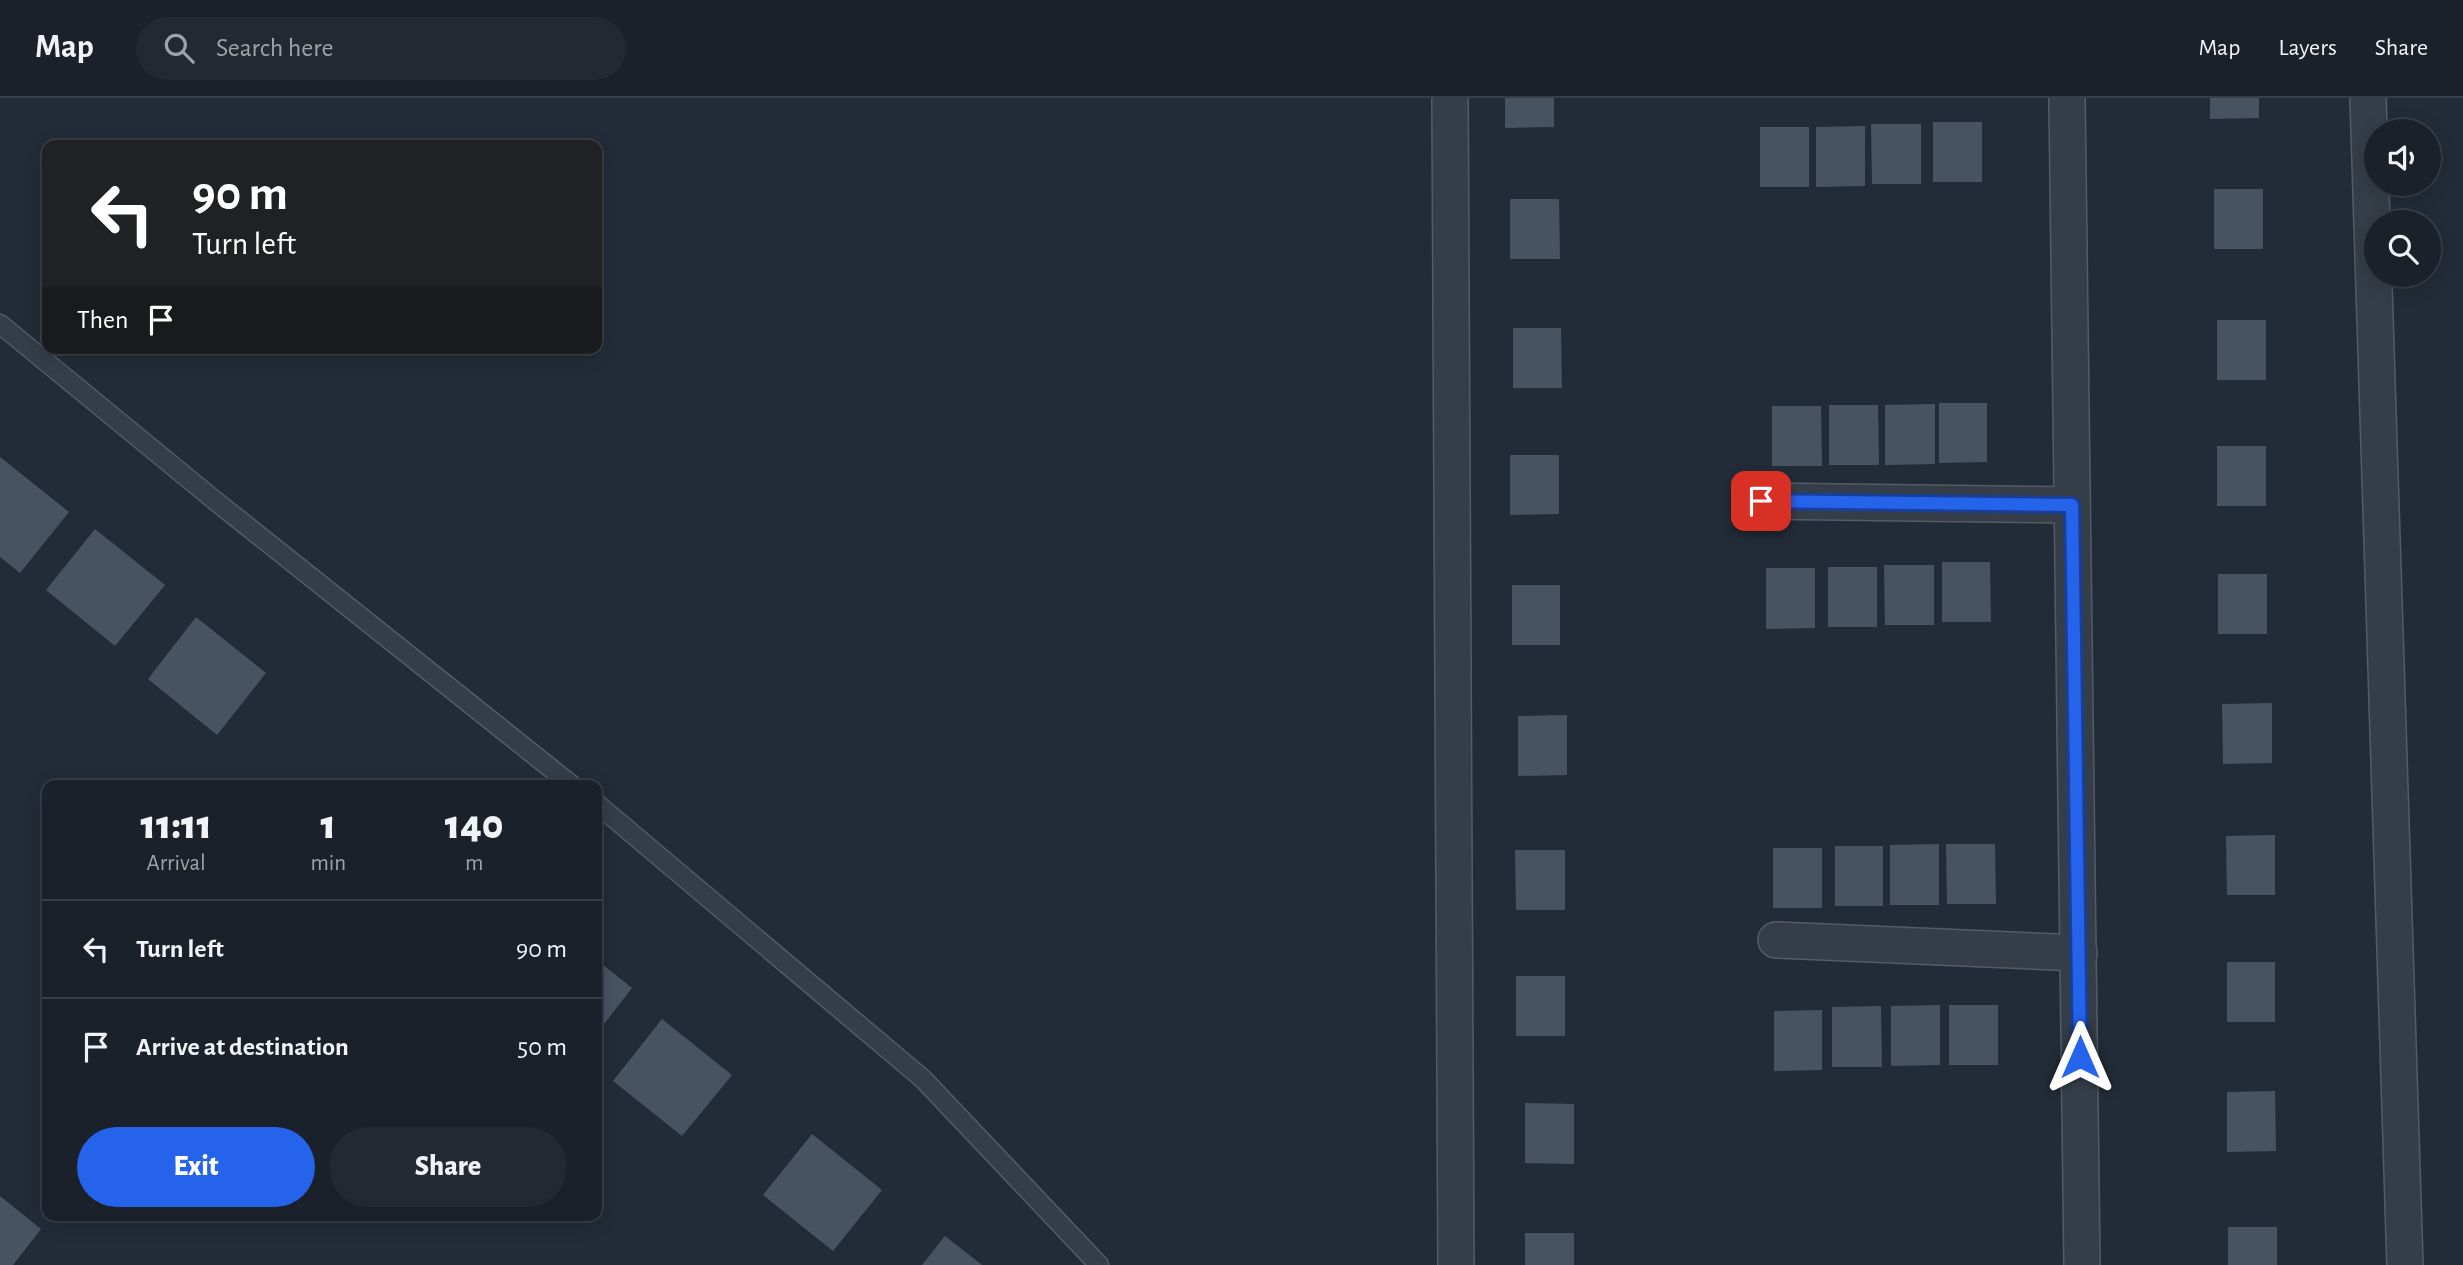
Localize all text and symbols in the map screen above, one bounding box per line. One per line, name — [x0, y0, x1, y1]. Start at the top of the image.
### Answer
search box — [136, 17, 626, 80]
icon: search — [160, 29, 198, 67]
text: Map — [35, 31, 94, 64]
text: Search here — [216, 35, 334, 61]
text: Map — [2198, 36, 2240, 60]
text: Layers — [2278, 36, 2337, 60]
text: Share — [2375, 36, 2428, 60]
map controls — [2364, 119, 2441, 287]
button: sound — [2364, 119, 2441, 196]
icon: left — [77, 168, 168, 259]
text: 90 m — [192, 170, 288, 219]
button: search — [2364, 210, 2441, 287]
text: Turn left — [192, 228, 296, 260]
icon: arrive — [142, 301, 180, 339]
text: Then — [77, 307, 128, 333]
pin — [1731, 471, 1791, 531]
icon: arrive — [1742, 482, 1780, 520]
text: 11:11 — [140, 804, 212, 846]
text: 1 — [321, 804, 336, 846]
text: 140 — [445, 804, 504, 846]
text: Arrival — [147, 852, 206, 875]
text: min — [310, 852, 346, 875]
text: m — [465, 852, 483, 875]
icon: left — [77, 930, 115, 968]
text: Turn left — [136, 936, 224, 962]
text: 90 m — [516, 936, 567, 962]
position arrow — [2043, 1020, 2117, 1094]
icon: arrive — [77, 1028, 115, 1066]
text: Arrive at destination — [136, 1034, 349, 1060]
text: 50 m — [517, 1034, 567, 1060]
button: Exit — [77, 1127, 315, 1207]
button: Share — [329, 1127, 567, 1207]

